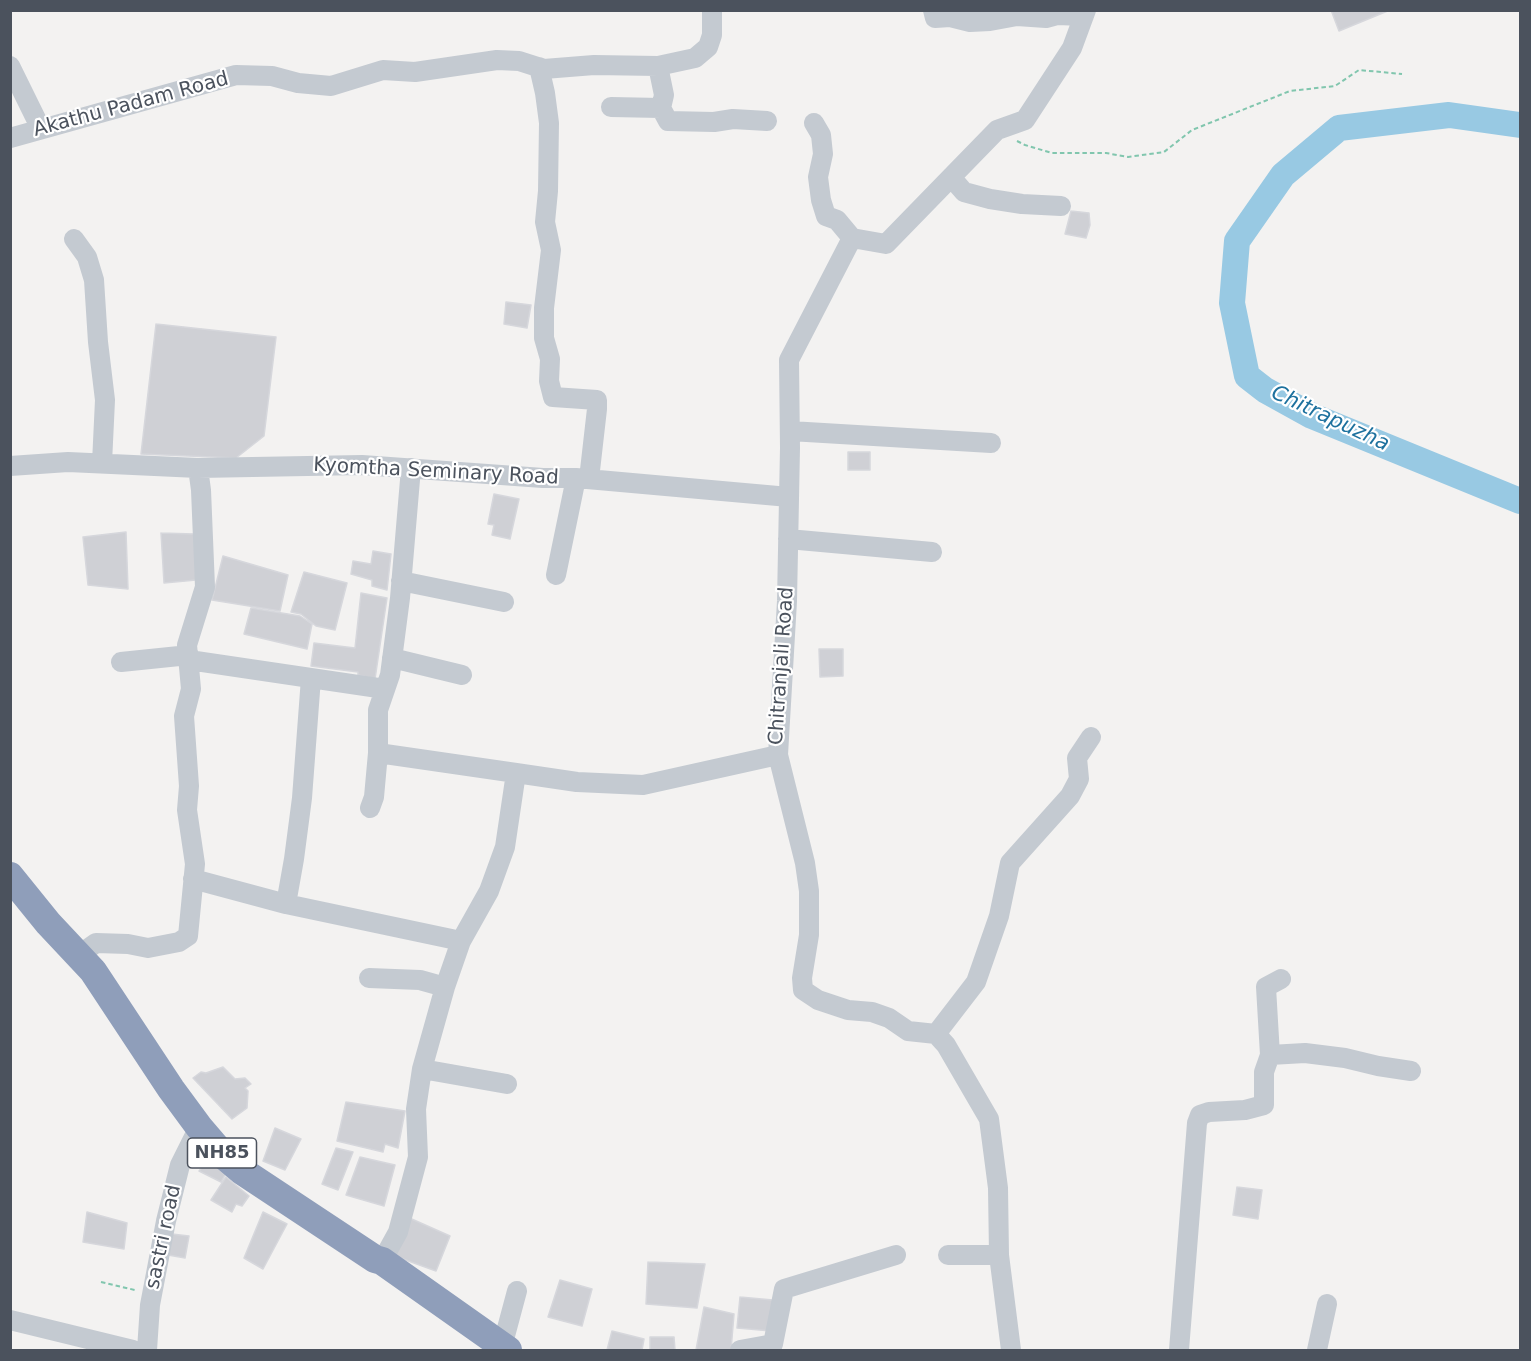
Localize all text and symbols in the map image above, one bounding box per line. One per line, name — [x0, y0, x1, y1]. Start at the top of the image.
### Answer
street label: Akathu Padam Road — [31, 67, 231, 143]
water label: Chitrapuzha — [1267, 381, 1393, 457]
street label: Kyomtha Seminary Road — [313, 454, 559, 490]
street label: Chitranjali Road — [764, 586, 800, 746]
road number: NH85 — [188, 1138, 256, 1168]
street label: sastri road — [141, 1183, 187, 1291]

